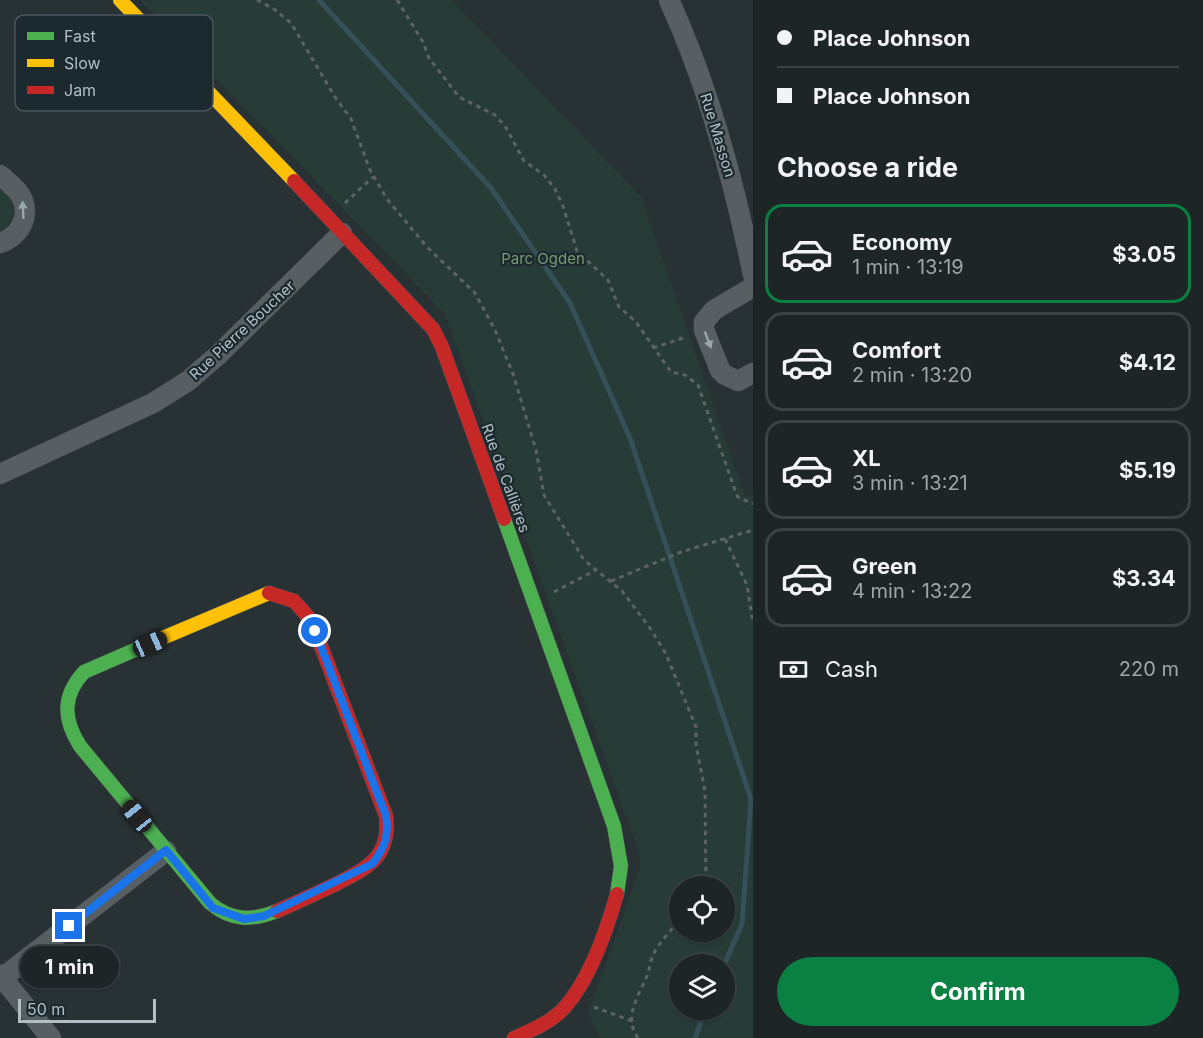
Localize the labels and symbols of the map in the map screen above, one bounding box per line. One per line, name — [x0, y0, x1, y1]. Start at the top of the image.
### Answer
legend — [15, 15, 213, 111]
text: Fast — [64, 26, 96, 46]
text: Slow — [64, 53, 101, 73]
text: Jam — [64, 80, 96, 100]
street label: Rue Masson — [696, 91, 740, 179]
one-way arrow — [19, 201, 28, 220]
park label: Parc Ogden — [501, 249, 585, 268]
street label: Rue Pierre Boucher — [185, 276, 299, 384]
one-way arrow — [703, 331, 713, 349]
street label: Rue de Callières — [477, 421, 535, 535]
route start — [301, 617, 328, 644]
car — [130, 628, 170, 660]
car — [119, 796, 155, 836]
route end — [55, 912, 82, 939]
callout: 1 min — [20, 947, 118, 989]
scale bar — [18, 996, 156, 1024]

